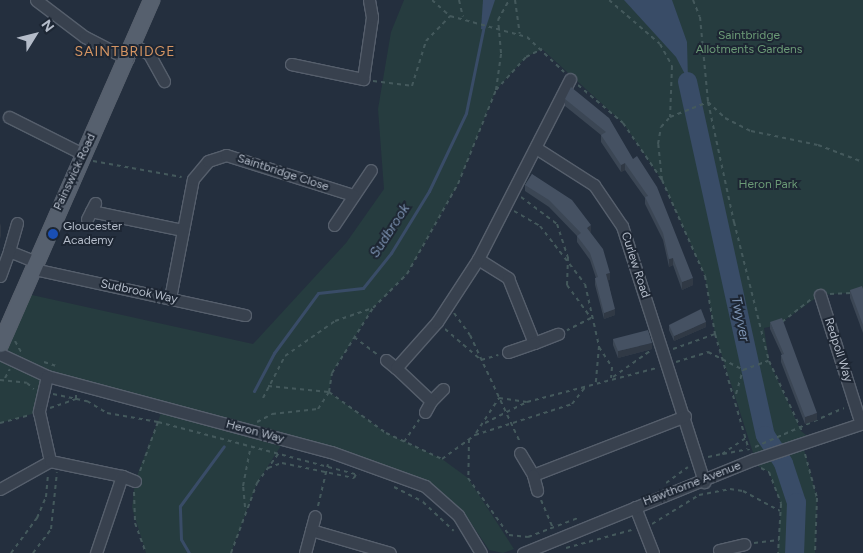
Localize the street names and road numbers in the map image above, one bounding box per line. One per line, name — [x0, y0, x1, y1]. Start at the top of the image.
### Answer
street label: Painswick Road — [51, 131, 99, 213]
street label: Saintbridge Close — [235, 151, 331, 195]
street label: Curlew Road — [618, 230, 652, 300]
street label: Sudbrook Way — [99, 277, 179, 307]
street label: Redpoll Way — [821, 316, 855, 384]
street label: Heron Way — [224, 417, 286, 447]
street label: Hawthorne Avenue — [641, 459, 743, 509]

